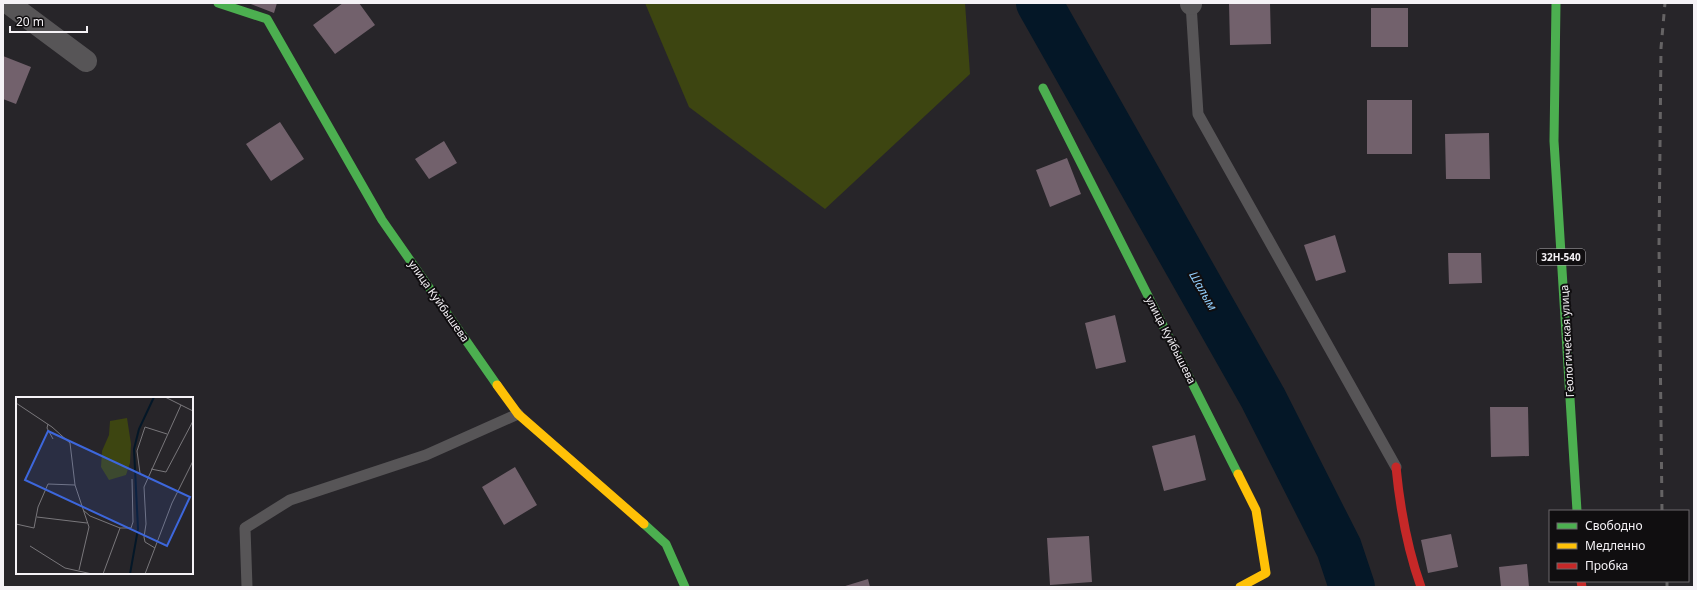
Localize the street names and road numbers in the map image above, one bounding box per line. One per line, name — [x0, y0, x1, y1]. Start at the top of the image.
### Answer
road number: 32Н-540 — [1537, 249, 1585, 265]
street label: улица Куйбышева — [406, 257, 473, 344]
street label: Геологическая улица — [1556, 284, 1577, 398]
street label: улица Куйбышева — [1143, 293, 1200, 386]

